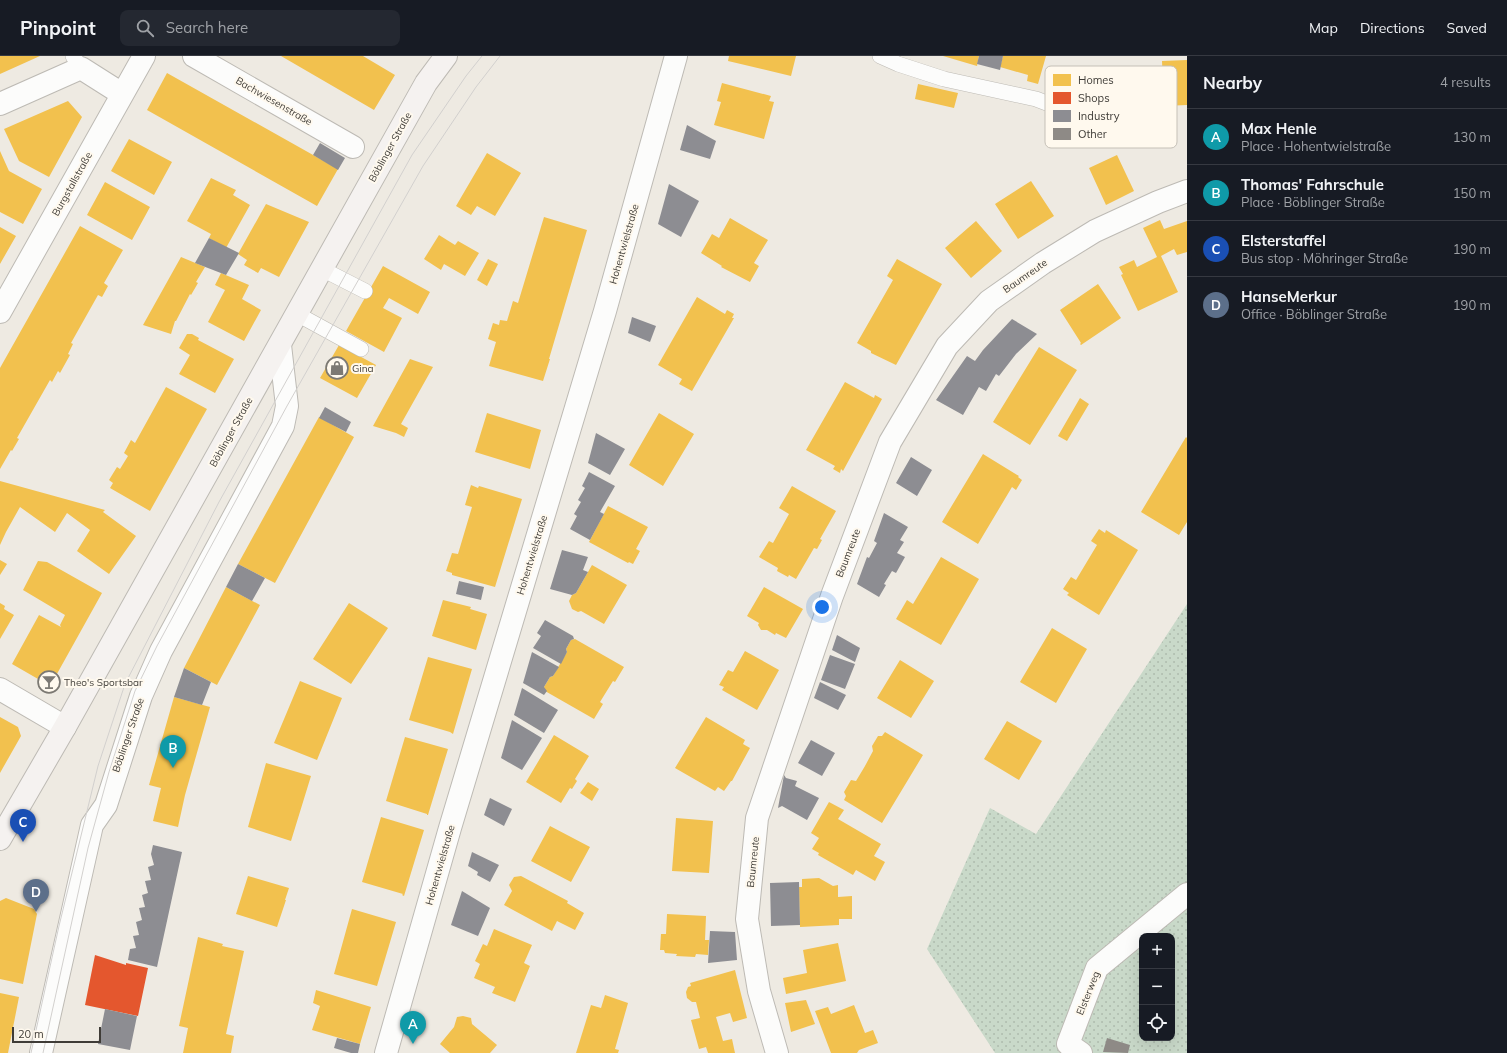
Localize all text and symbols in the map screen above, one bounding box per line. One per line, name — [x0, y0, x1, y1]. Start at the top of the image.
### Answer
search box — [120, 10, 400, 46]
text: Pinpoint — [20, 16, 96, 40]
icon: search — [134, 17, 156, 39]
text: Search here — [166, 18, 248, 37]
text: Map — [1309, 19, 1338, 37]
text: Directions — [1360, 19, 1425, 37]
text: Saved — [1447, 19, 1487, 37]
legend — [1045, 66, 1177, 148]
text: Nearby — [1203, 72, 1262, 93]
text: Homes — [1078, 73, 1114, 87]
street label: Bachwiesenstraße — [233, 74, 315, 128]
text: 4 results — [1440, 74, 1491, 90]
text: Shops — [1078, 91, 1110, 105]
text: Industry — [1078, 109, 1120, 123]
street label: Böblinger Straße — [365, 110, 415, 184]
text: Max Henle — [1241, 119, 1317, 138]
text: Other — [1078, 127, 1107, 141]
text: A — [1211, 129, 1221, 145]
text: 130 m — [1453, 129, 1491, 145]
text: Place · Hohentwielstraße — [1241, 138, 1391, 154]
street label: Burgstallstraße — [49, 150, 95, 218]
text: Thomas' Fahrschule — [1241, 175, 1384, 194]
text: B — [1212, 185, 1220, 201]
text: 150 m — [1453, 185, 1491, 201]
text: Place · Böblinger Straße — [1241, 194, 1385, 210]
street label: Hohentwielstraße — [606, 202, 642, 286]
text: Elsterstaffel — [1241, 231, 1326, 250]
text: C — [1212, 241, 1220, 257]
text: 190 m — [1453, 241, 1491, 257]
text: Bus stop · Möhringer Straße — [1241, 250, 1408, 266]
street label: Baumreute — [1000, 256, 1050, 296]
text: HanseMerkur — [1241, 287, 1337, 306]
text: D — [1211, 297, 1221, 313]
text: 190 m — [1453, 297, 1491, 313]
text: Office · Böblinger Straße — [1241, 306, 1387, 322]
shop icon: Gina — [324, 355, 350, 381]
place label: Gina — [352, 362, 374, 375]
street label: Böblinger Straße — [206, 395, 256, 469]
street label: Hohentwielstraße — [514, 514, 550, 596]
street label: Baumreute — [833, 527, 863, 579]
your location — [812, 597, 832, 617]
bar icon: Theo's Sportsbar — [36, 669, 62, 695]
place label: Theo's Sportsbar — [64, 676, 143, 689]
street label: Böblinger Straße — [109, 696, 147, 774]
pin: B — [160, 735, 186, 768]
pin: C — [10, 809, 36, 842]
street label: Hohentwielstraße — [422, 823, 458, 907]
street label: Baumreute — [744, 836, 762, 888]
pin: D — [23, 879, 49, 912]
map controls — [1139, 933, 1175, 1041]
button: + — [1139, 933, 1175, 969]
street label: Elsterweg — [1073, 969, 1103, 1017]
button: − — [1139, 969, 1175, 1005]
button: locate — [1139, 1005, 1175, 1041]
pin: A — [400, 1011, 426, 1044]
scale bar — [12, 1025, 101, 1044]
text: 20 m — [18, 1027, 44, 1041]

